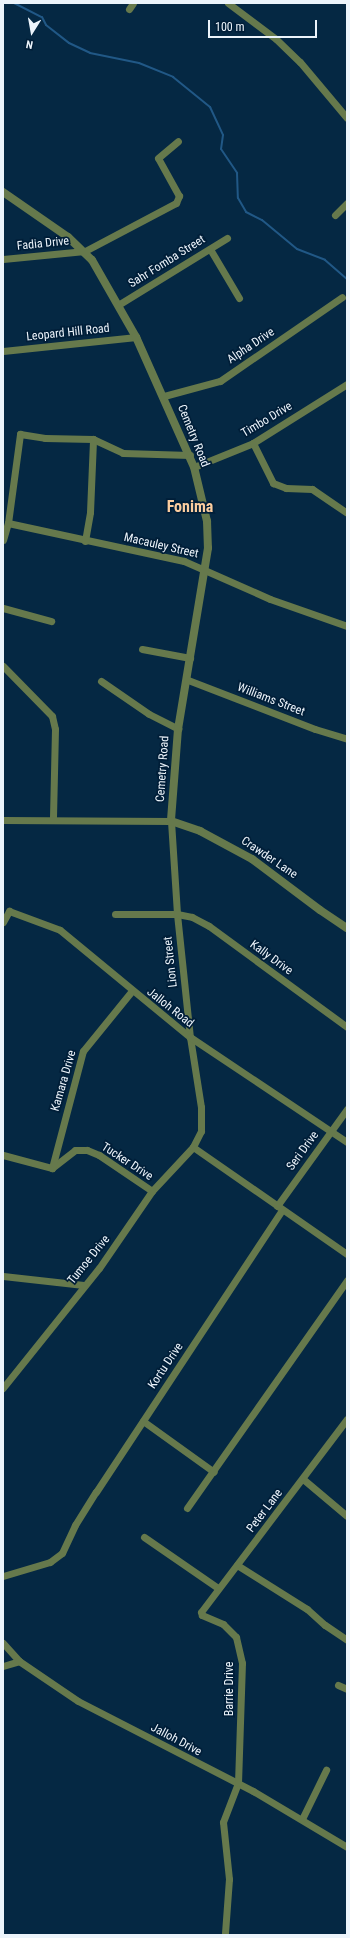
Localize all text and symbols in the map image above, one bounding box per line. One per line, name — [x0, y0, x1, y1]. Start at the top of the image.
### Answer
north arrow — [12, 12, 52, 52]
scale bar — [210, 12, 319, 38]
text: 100 m — [215, 20, 245, 34]
text: N — [25, 37, 34, 51]
street label: Sahr Fomba Street — [126, 233, 208, 291]
street label: Fadia Drive — [16, 234, 70, 254]
street label: Leopard Hill Road — [26, 321, 110, 345]
street label: Alpha Drive — [225, 325, 277, 367]
street label: Timbo Drive — [239, 399, 295, 441]
street label: Cemetry Road — [174, 403, 212, 469]
district label: Fonima — [167, 497, 213, 517]
street label: Macauley Street — [122, 530, 200, 562]
street label: Williams Street — [235, 681, 307, 719]
street label: Cemetry Road — [154, 735, 172, 803]
street label: Crawder Lane — [238, 834, 300, 882]
street label: Lion Street — [161, 936, 181, 988]
street label: Kally Drive — [247, 938, 295, 978]
street label: Jalloh Road — [144, 985, 196, 1031]
street label: Kamara Drive — [48, 1049, 80, 1113]
street label: Seri Drive — [284, 1129, 322, 1173]
street label: Tucker Drive — [99, 1140, 155, 1184]
street label: Tumoe Drive — [65, 1233, 113, 1287]
street label: Kortu Drive — [145, 1340, 187, 1392]
street label: Peter Lane — [244, 1486, 286, 1536]
street label: Barrie Drive — [223, 1662, 237, 1716]
street label: Jalloh Drive — [148, 1721, 204, 1759]

